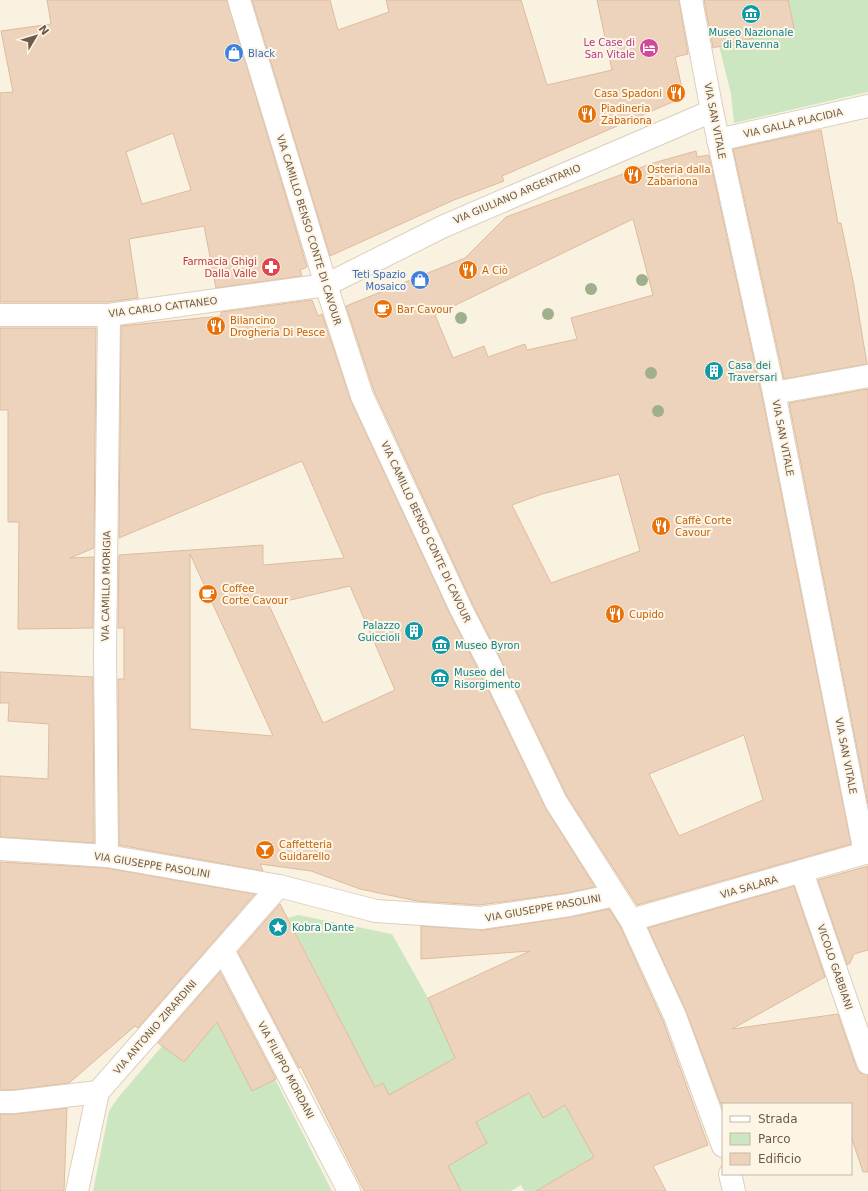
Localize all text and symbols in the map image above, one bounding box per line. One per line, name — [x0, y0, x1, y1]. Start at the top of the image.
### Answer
museum icon: Museo Nazionale di Ravenna — [740, 3, 762, 25]
north arrow — [16, 16, 56, 56]
text: N — [36, 23, 51, 38]
place label: Museo Nazionale di Ravenna — [709, 27, 793, 50]
place label: Le Case di San Vitale — [583, 37, 635, 60]
hotel icon: Le Case di San Vitale — [638, 37, 660, 59]
shop icon: Black — [223, 42, 245, 64]
place label: Black — [248, 48, 275, 59]
restaurant icon: Casa Spadoni — [665, 82, 687, 104]
street label: VIA SAN VITALE — [702, 82, 728, 160]
place label: Casa Spadoni — [594, 88, 662, 99]
restaurant icon: Piadineria Zabariona — [576, 103, 598, 125]
place label: Piadineria Zabariona — [601, 103, 652, 126]
street label: VIA GALLA PLACIDIA — [742, 106, 844, 140]
street label: VIA CAMILLO BENSO CONTE DI CAVOUR — [275, 133, 343, 327]
street label: VIA GIULIANO ARGENTARIO — [452, 162, 582, 226]
restaurant icon: Osteria dalla Zabariona — [622, 164, 644, 186]
place label: Osteria dalla Zabariona — [647, 164, 711, 187]
place label: Farmacia Ghigi Dalla Valle — [183, 256, 257, 279]
pharmacy icon: Farmacia Ghigi Dalla Valle — [260, 256, 282, 278]
restaurant icon: A Ciò — [457, 259, 479, 281]
place label: A Ciò — [482, 265, 508, 276]
place label: Teti Spazio Mosaico — [352, 269, 406, 292]
shop icon: Teti Spazio Mosaico — [409, 269, 431, 291]
street label: VIA CARLO CATTANEO — [108, 295, 218, 319]
cafe icon: Bar Cavour — [372, 298, 394, 320]
place label: Bar Cavour — [397, 304, 454, 315]
restaurant icon: Bilancino Drogheria Di Pesce — [205, 315, 227, 337]
place label: Bilancino Drogheria Di Pesce — [230, 315, 325, 338]
building icon: Casa dei Traversari — [703, 360, 725, 382]
place label: Casa dei Traversari — [727, 360, 777, 383]
street label: VIA SAN VITALE — [770, 399, 796, 477]
street label: VIA CAMILLO BENSO CONTE DI CAVOUR — [379, 440, 473, 624]
restaurant icon: Caffè Corte Cavour — [650, 515, 672, 537]
place label: Caffè Corte Cavour — [675, 515, 732, 538]
street label: VIA CAMILLO MORIGIA — [100, 530, 112, 642]
cafe icon: Coffee Corte Cavour — [197, 583, 219, 605]
place label: Coffee Corte Cavour — [222, 583, 289, 606]
restaurant icon: Cupido — [604, 603, 626, 625]
place label: Cupido — [629, 609, 664, 620]
place label: Palazzo Guiccioli — [358, 620, 400, 643]
building icon: Palazzo Guiccioli — [403, 620, 425, 642]
museum icon: Museo Byron — [430, 634, 452, 656]
place label: Museo Byron — [455, 640, 520, 651]
museum icon: Museo del Risorgimento — [429, 667, 451, 689]
place label: Museo del Risorgimento — [454, 667, 520, 690]
street label: VIA SAN VITALE — [833, 717, 859, 795]
bar icon: Caffetteria Guidarello — [254, 839, 276, 861]
place label: Caffetteria Guidarello — [279, 839, 332, 862]
street label: VIA GIUSEPPE PASOLINI — [93, 850, 211, 880]
street label: VIA SALARA — [719, 874, 779, 900]
street label: VIA GIUSEPPE PASOLINI — [484, 892, 602, 924]
place icon: Kobra Dante — [267, 916, 289, 938]
place label: Kobra Dante — [292, 922, 354, 933]
street label: VICOLO GABBIANI — [815, 923, 855, 1011]
street label: VIA ANTONIO ZIRARDINI — [111, 978, 199, 1076]
street label: VIA FILIPPO MORDANI — [256, 1020, 316, 1120]
legend — [722, 1103, 852, 1175]
text: Strada — [758, 1112, 798, 1126]
text: Parco — [758, 1132, 791, 1146]
text: Edificio — [758, 1152, 801, 1166]

